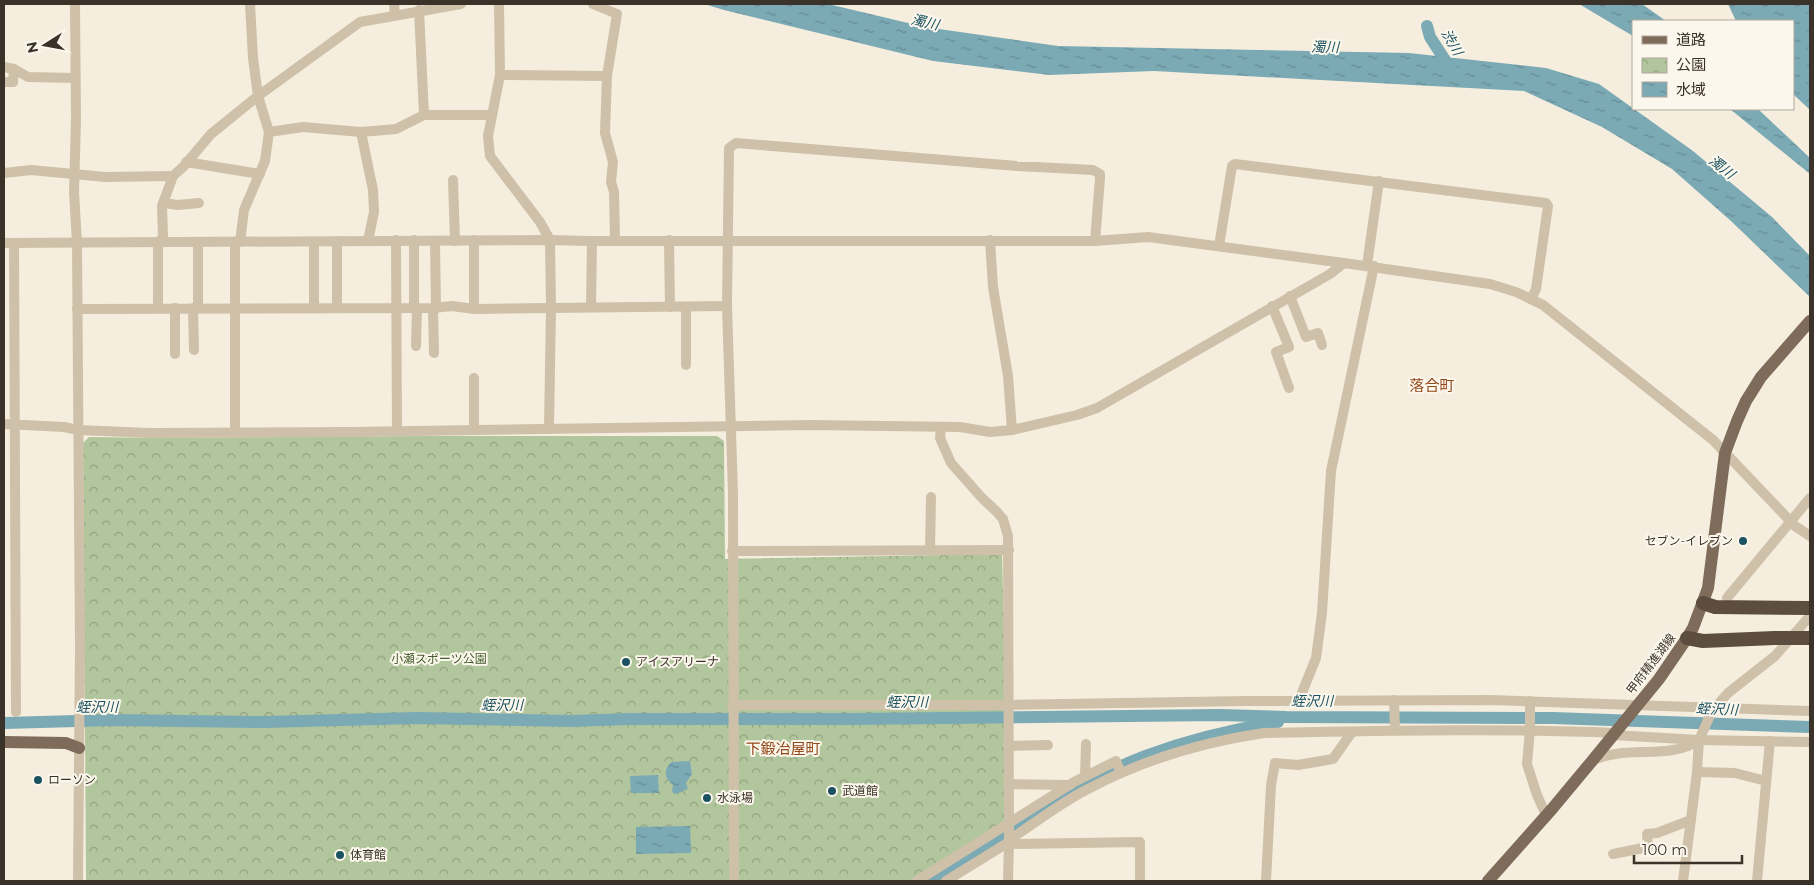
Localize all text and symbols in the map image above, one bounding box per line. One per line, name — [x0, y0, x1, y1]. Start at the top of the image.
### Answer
water label: 濁川 — [909, 10, 943, 34]
north arrow — [20, 20, 70, 70]
legend — [1632, 20, 1794, 110]
water label: 渋川 — [1437, 25, 1468, 60]
text: 道路 — [1676, 30, 1706, 49]
water label: 濁川 — [1311, 38, 1341, 56]
text: N — [22, 40, 42, 55]
text: 公園 — [1676, 55, 1706, 74]
text: 水域 — [1676, 80, 1706, 99]
water label: 濁川 — [1705, 151, 1740, 184]
district label: 落合町 — [1409, 376, 1455, 395]
place label: セブン-イレブン — [1644, 533, 1733, 548]
marker: セブン-イレブン — [1737, 535, 1749, 547]
street label: 甲府精進湖線 — [1623, 630, 1678, 697]
park label: 小瀬スポーツ公園 — [391, 651, 487, 666]
place label: アイスアリーナ — [636, 654, 719, 669]
marker: アイスアリーナ — [620, 656, 632, 668]
water label: 蛭沢川 — [1291, 692, 1335, 710]
water label: 蛭沢川 — [886, 693, 930, 711]
water label: 蛭沢川 — [481, 696, 525, 714]
water label: 蛭沢川 — [76, 698, 120, 716]
water label: 蛭沢川 — [1696, 699, 1740, 719]
district label: 下鍛冶屋町 — [745, 739, 821, 758]
place label: ローソン — [48, 772, 96, 787]
marker: ローソン — [32, 774, 44, 786]
place label: 武道館 — [842, 783, 878, 798]
marker: 武道館 — [826, 785, 838, 797]
place label: 水泳場 — [717, 790, 753, 805]
marker: 水泳場 — [701, 792, 713, 804]
scale bar — [1634, 832, 1742, 864]
text: 100 m — [1642, 840, 1687, 859]
place label: 体育館 — [350, 847, 386, 862]
marker: 体育館 — [334, 849, 346, 861]

